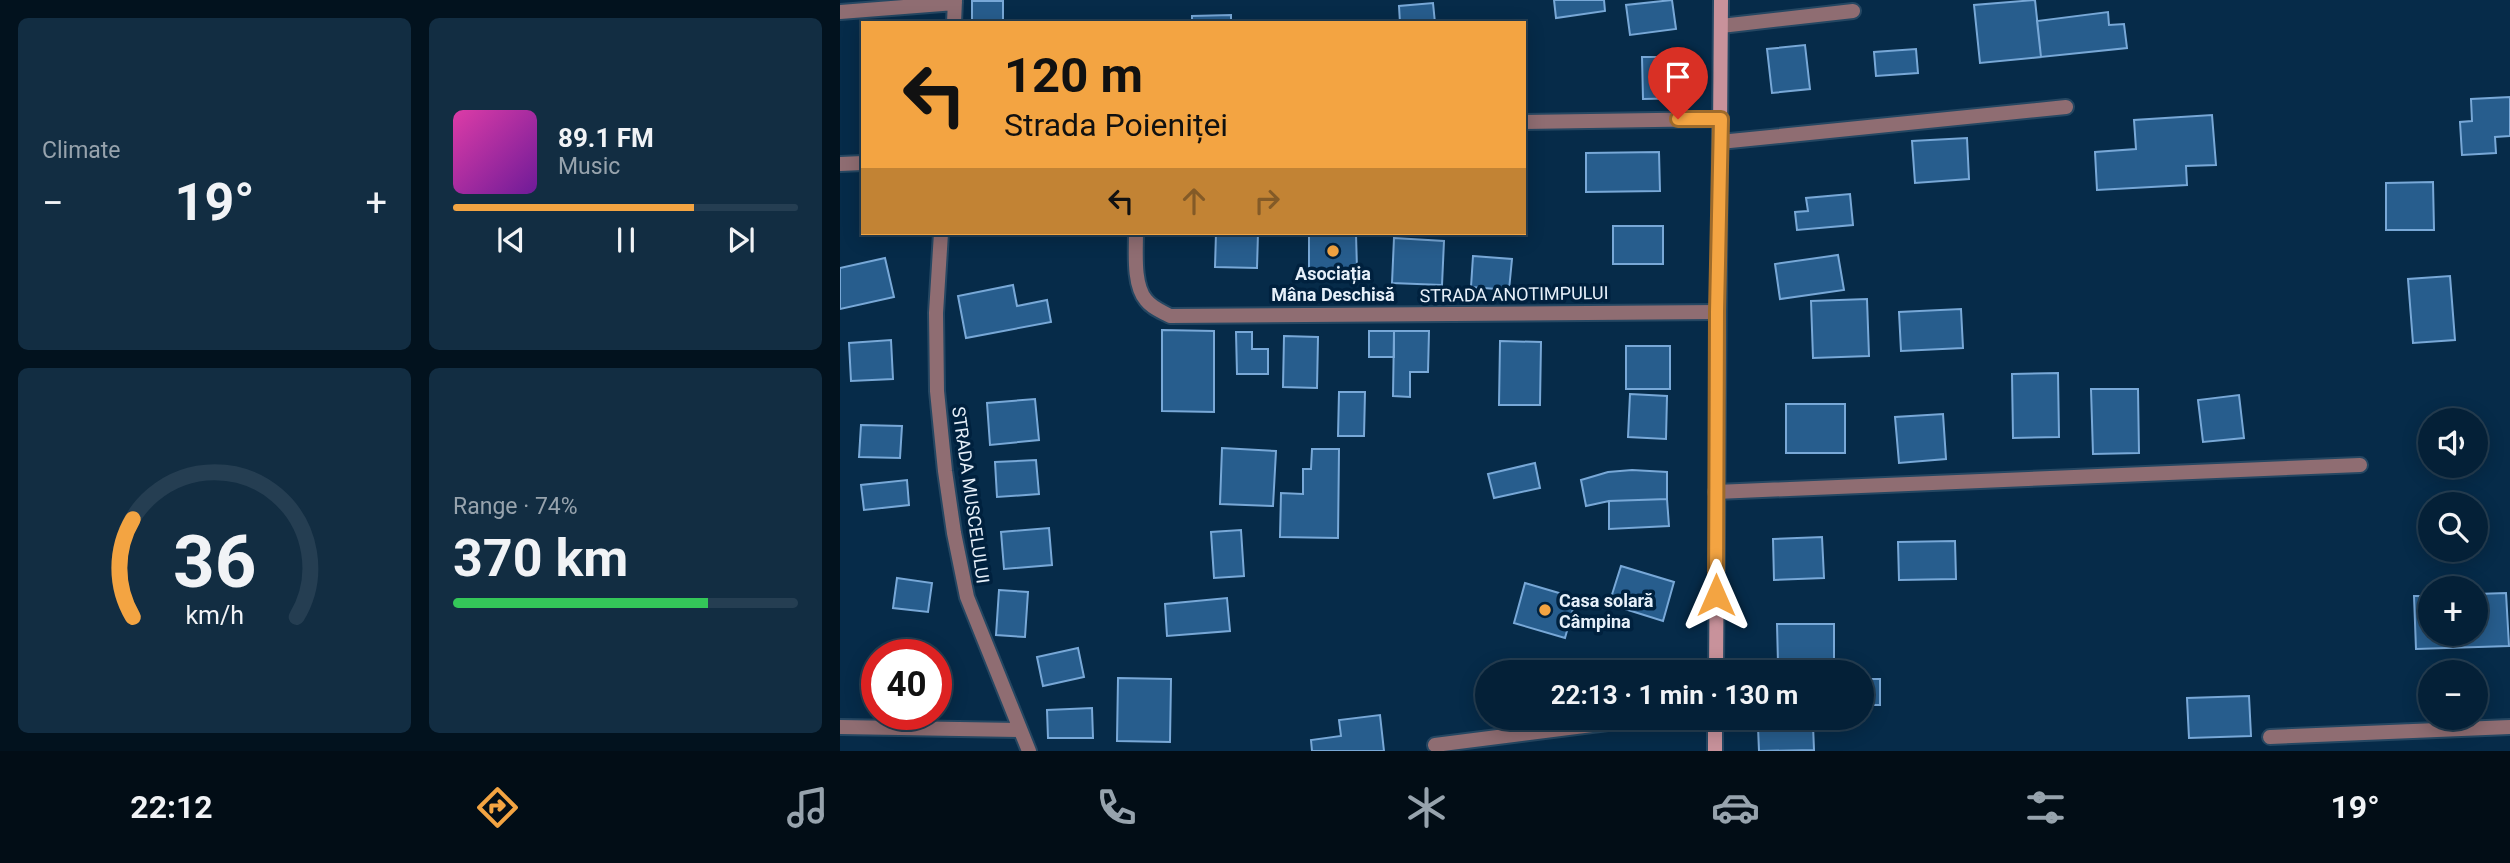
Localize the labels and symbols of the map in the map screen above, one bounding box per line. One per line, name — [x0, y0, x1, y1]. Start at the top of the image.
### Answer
pin — [1648, 47, 1708, 119]
marker: Asociația Mâna Deschisă — [1325, 243, 1341, 259]
place label: Asociația Mâna Deschisă — [1271, 263, 1395, 305]
street label: STRADA ANOTIMPULUI — [1419, 282, 1609, 306]
street label: STRADA MUSCELULUI — [948, 405, 994, 585]
position arrow — [1679, 558, 1753, 632]
place label: Casa solară Câmpina — [1559, 590, 1654, 632]
marker: Casa solară Câmpina — [1537, 602, 1553, 618]
speed limit sign: 40 — [861, 639, 952, 730]

